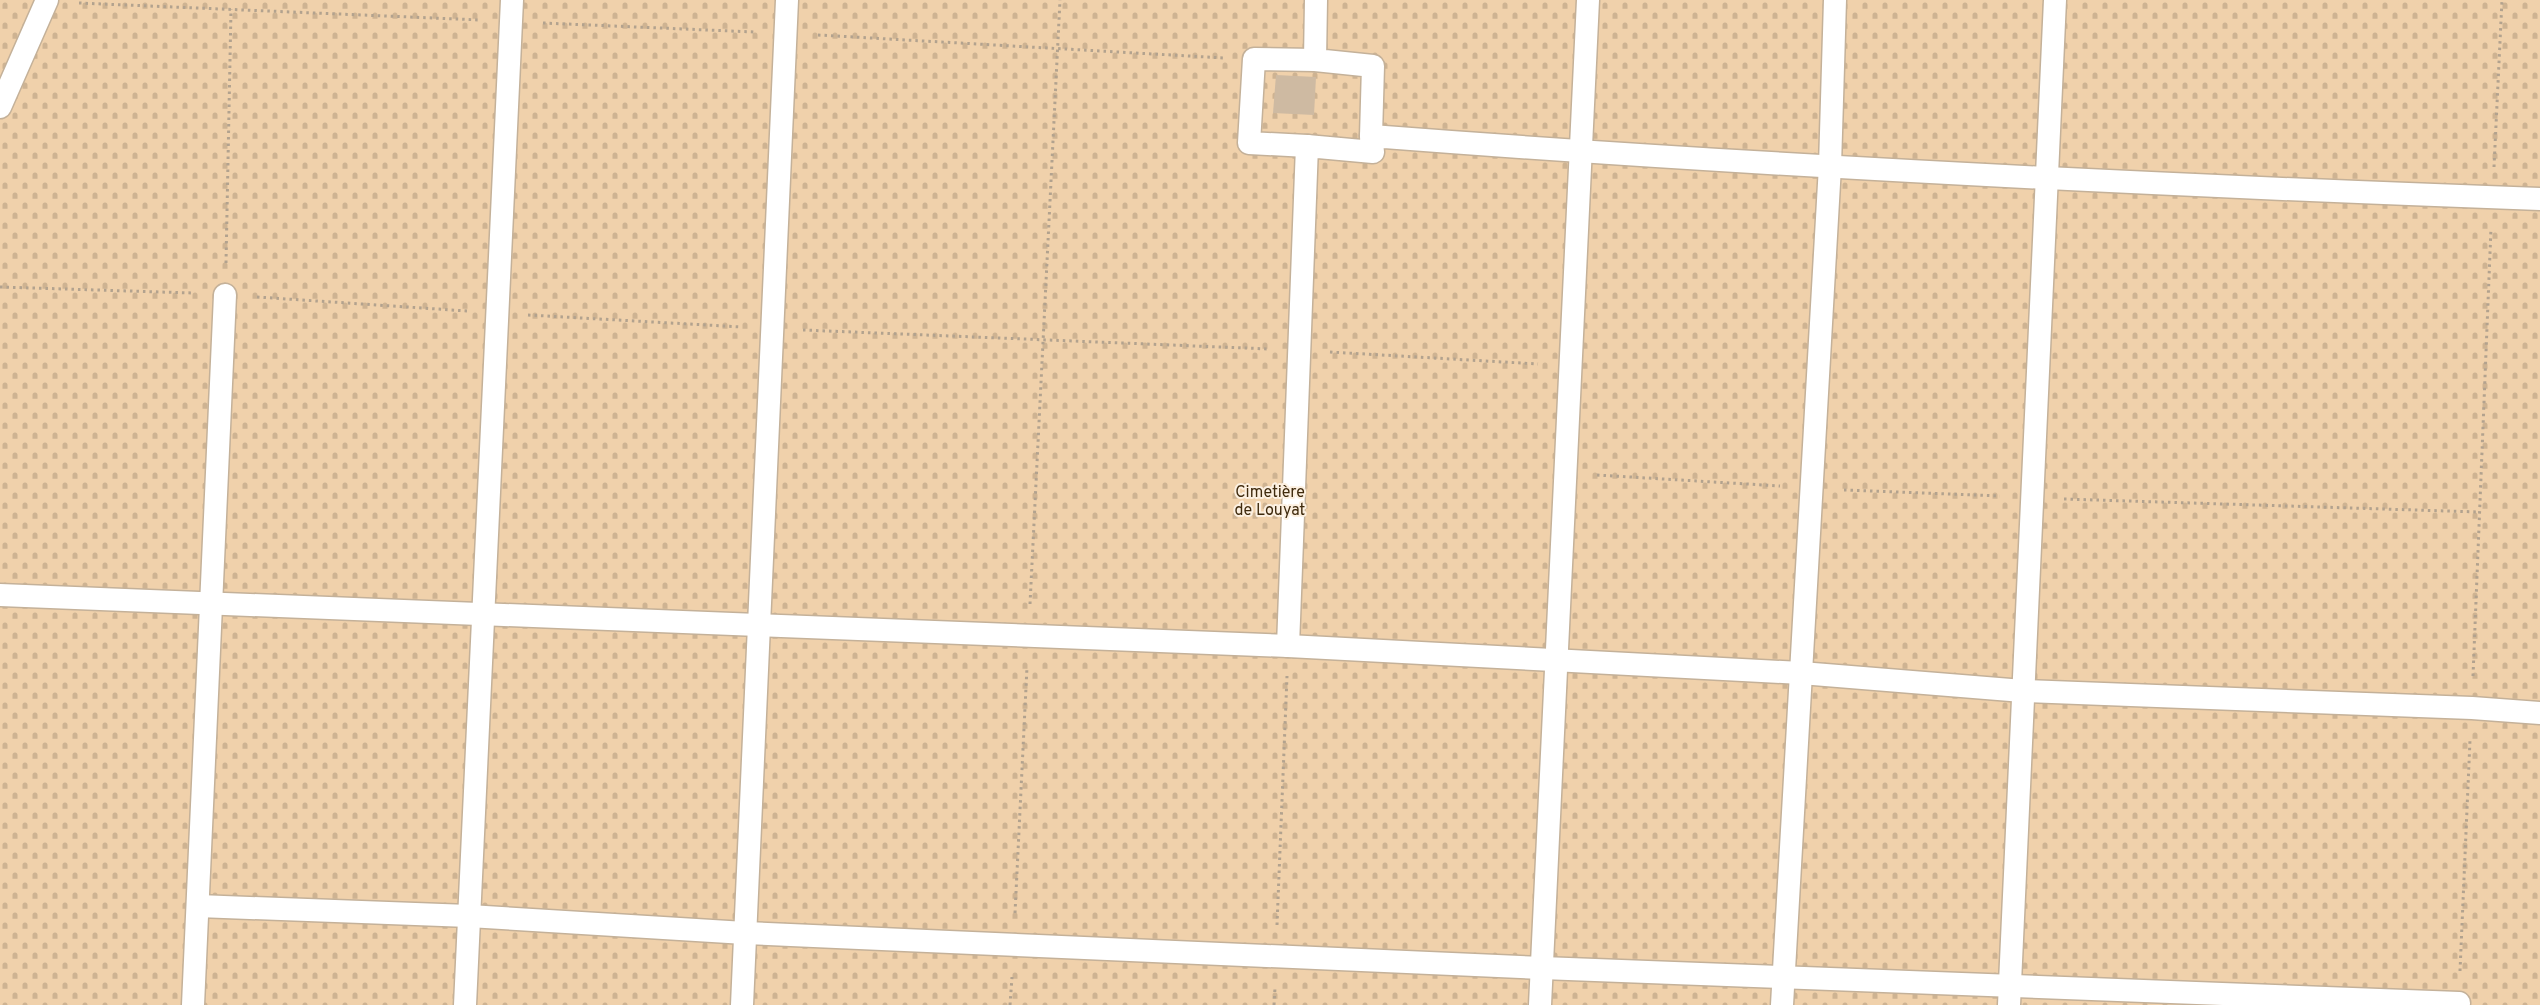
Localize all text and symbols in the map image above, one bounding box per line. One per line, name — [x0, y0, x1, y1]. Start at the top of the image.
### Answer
park label: Cimetière de Louyat — [1235, 483, 1305, 521]

